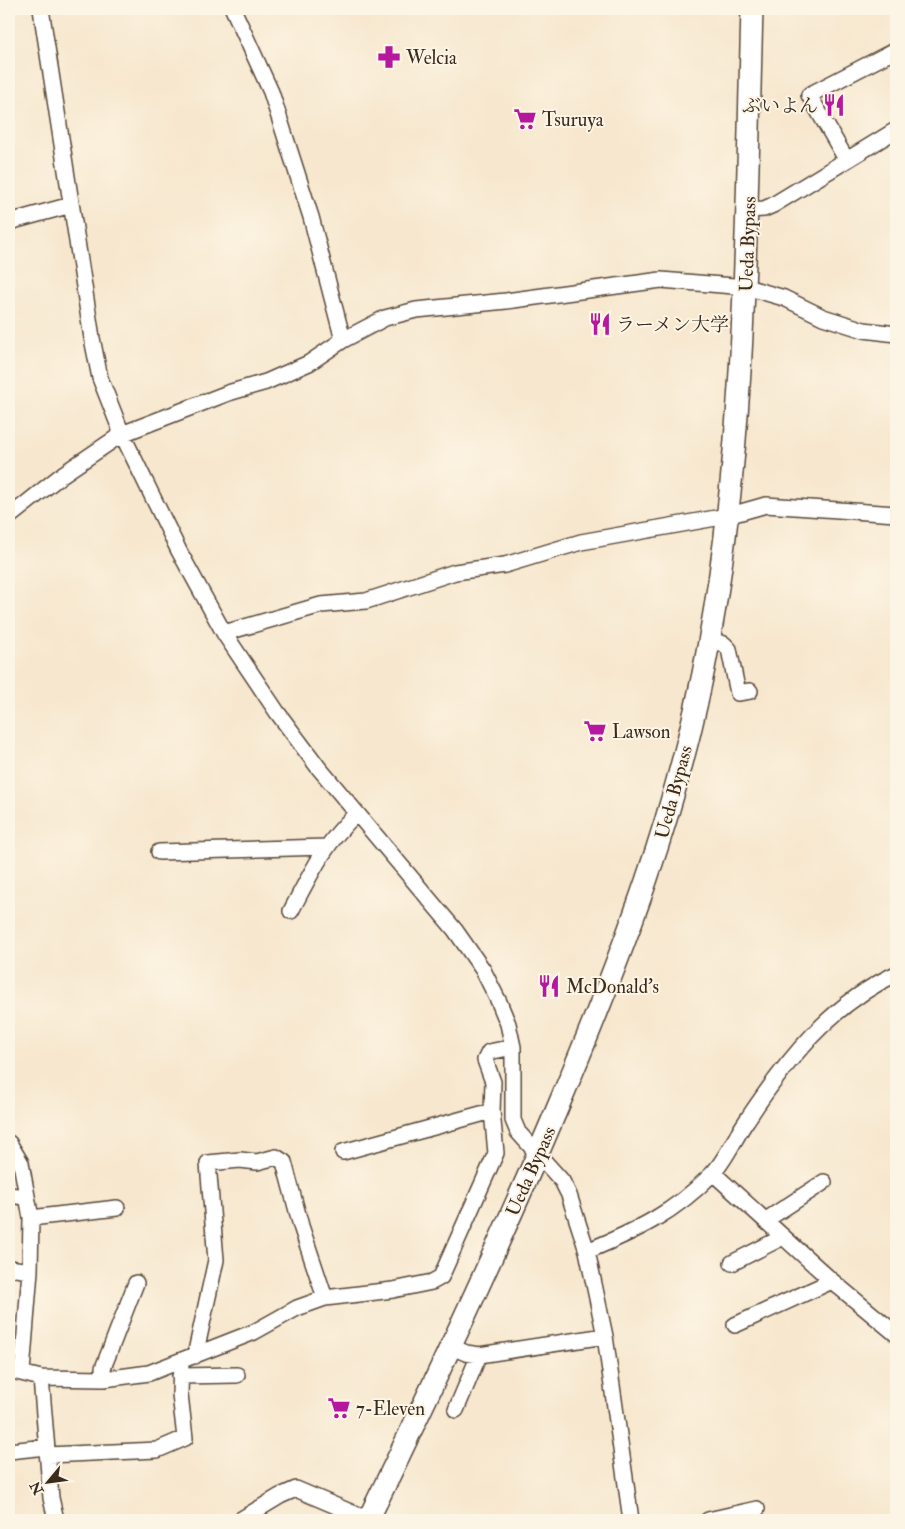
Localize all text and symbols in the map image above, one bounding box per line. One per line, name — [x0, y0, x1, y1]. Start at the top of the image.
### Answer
pharmacy icon: Welcia — [376, 44, 402, 70]
place label: Welcia — [405, 46, 457, 70]
restaurant icon: ぶいよん — [821, 92, 847, 118]
place label: ぶいよん — [742, 94, 818, 118]
supermarket icon: Tsuruya — [512, 106, 538, 132]
place label: Tsuruya — [542, 108, 604, 132]
street label: Ueda Bypass — [734, 196, 763, 292]
restaurant icon: ラーメン大学 — [587, 311, 613, 337]
place label: ラーメン大学 — [616, 313, 729, 337]
supermarket icon: Lawson — [582, 718, 608, 744]
place label: Lawson — [612, 720, 671, 744]
street label: Ueda Bypass — [650, 743, 699, 842]
restaurant icon: McDonald's — [536, 973, 562, 999]
place label: McDonald's — [566, 975, 659, 999]
street label: Ueda Bypass — [500, 1123, 562, 1220]
supermarket icon: 7-Eleven — [326, 1395, 352, 1421]
place label: 7-Eleven — [356, 1397, 425, 1421]
north arrow — [22, 1456, 72, 1506]
text: N — [26, 1478, 48, 1499]

